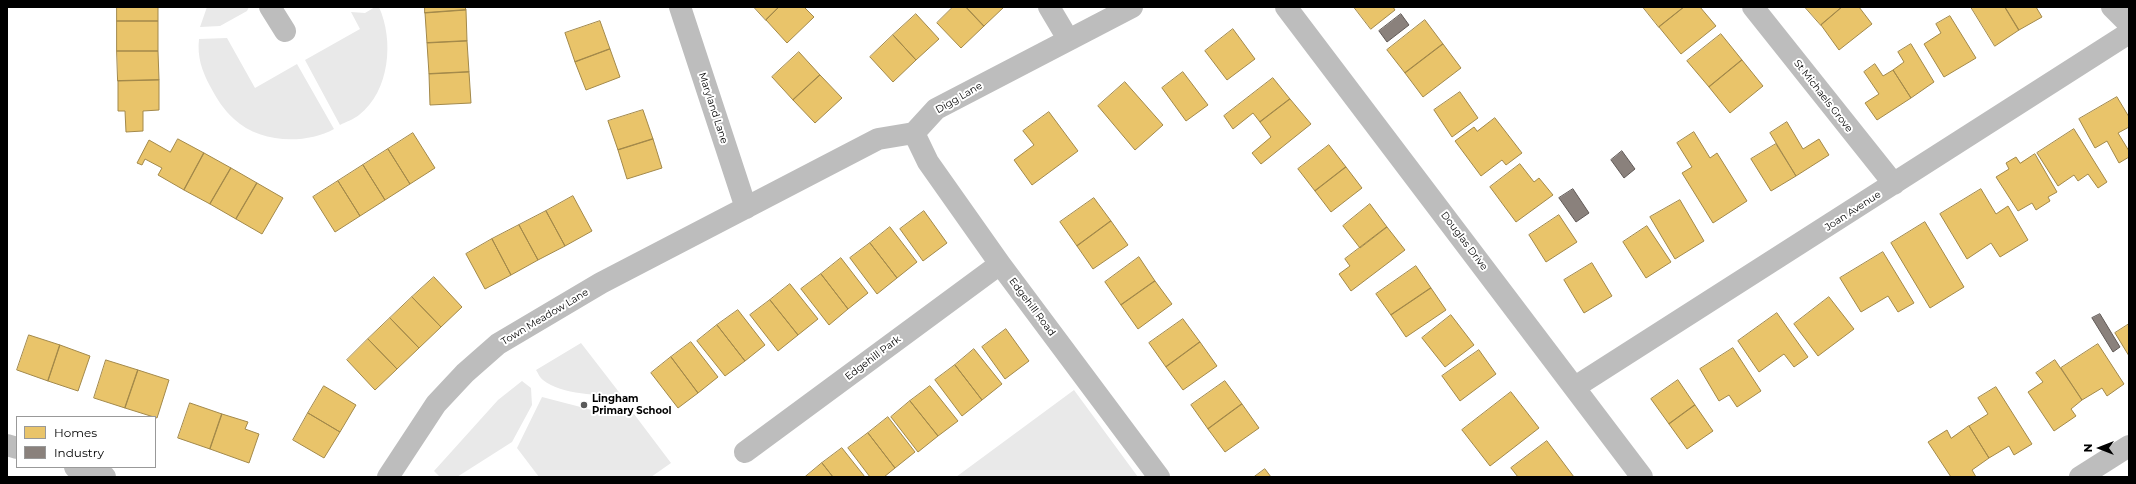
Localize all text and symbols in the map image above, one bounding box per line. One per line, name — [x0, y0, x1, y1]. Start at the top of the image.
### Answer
street label: St Michaels Grove — [1791, 57, 1855, 135]
street label: Maryland Lane — [696, 71, 730, 145]
street label: Digg Lane — [934, 80, 984, 116]
street label: Joan Avenue — [1823, 188, 1883, 234]
street label: Douglas Drive — [1438, 209, 1490, 273]
street label: Edgehill Road — [1006, 275, 1058, 339]
street label: Town Meadow Lane — [499, 286, 591, 348]
street label: Edgehill Park — [843, 333, 903, 383]
place label: Lingham Primary School — [592, 393, 672, 416]
marker: Lingham Primary School — [579, 400, 589, 410]
legend — [16, 416, 156, 468]
text: Homes — [54, 425, 97, 440]
north arrow — [2080, 428, 2120, 468]
text: N — [2081, 444, 2095, 452]
text: Industry — [54, 445, 104, 460]

